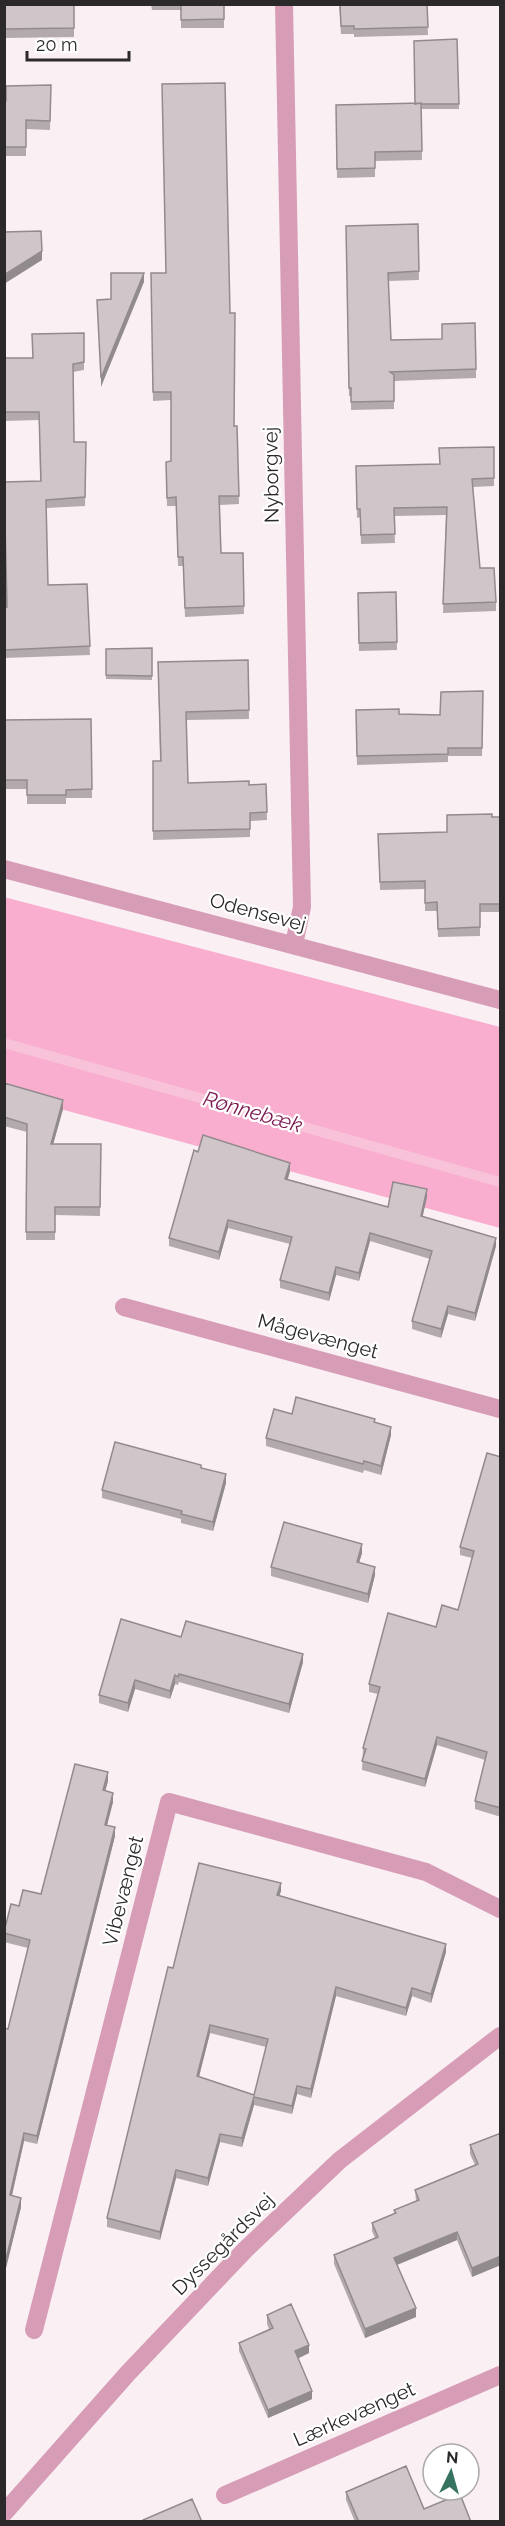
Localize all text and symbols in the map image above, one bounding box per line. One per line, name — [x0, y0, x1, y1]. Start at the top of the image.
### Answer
scale bar — [27, 24, 129, 62]
text: 20 m — [36, 34, 78, 55]
street label: Nyborgvej — [258, 427, 284, 523]
street label: Odensevej — [207, 888, 309, 936]
water label: Rønnebæk — [201, 1085, 306, 1138]
street label: Mågevænget — [255, 1308, 381, 1364]
street label: Vibevænget — [98, 1833, 148, 1949]
street label: Dyssegårdsvej — [167, 2188, 279, 2300]
street label: Lærkevænget — [290, 2376, 419, 2451]
north arrow — [421, 2442, 481, 2502]
text: N — [445, 2448, 459, 2468]

